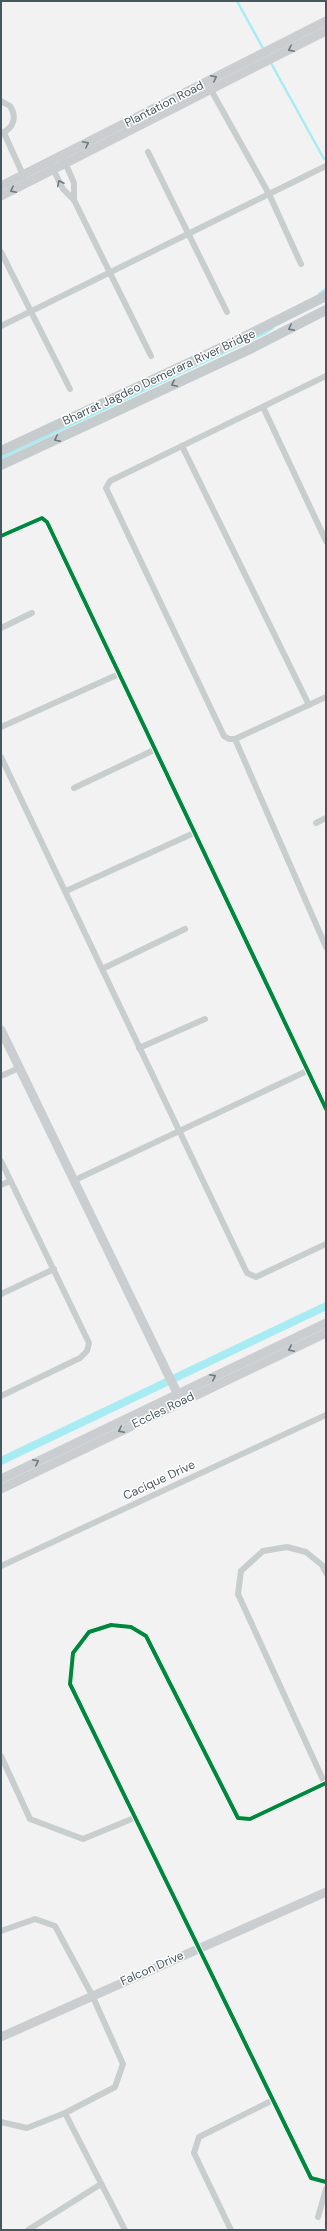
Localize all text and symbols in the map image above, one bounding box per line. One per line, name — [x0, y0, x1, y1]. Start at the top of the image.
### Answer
one-way arrow — [288, 44, 295, 52]
one-way arrow — [210, 75, 217, 83]
street label: Plantation Road — [122, 77, 206, 131]
one-way arrow — [82, 141, 89, 149]
one-way arrow — [57, 180, 64, 187]
one-way arrow — [10, 185, 17, 193]
one-way arrow — [288, 323, 296, 330]
street label: Bharrat Jagdeo Demerara River Bridge — [60, 325, 258, 429]
one-way arrow — [171, 379, 179, 387]
one-way arrow — [53, 434, 61, 442]
one-way arrow — [287, 1344, 295, 1352]
one-way arrow — [209, 1374, 216, 1382]
street label: Eccles Road — [129, 1388, 197, 1432]
one-way arrow — [118, 1425, 125, 1433]
street label: Cacique Drive — [120, 1456, 198, 1504]
one-way arrow — [32, 1459, 39, 1467]
street label: Falcon Drive — [118, 1947, 186, 1989]

